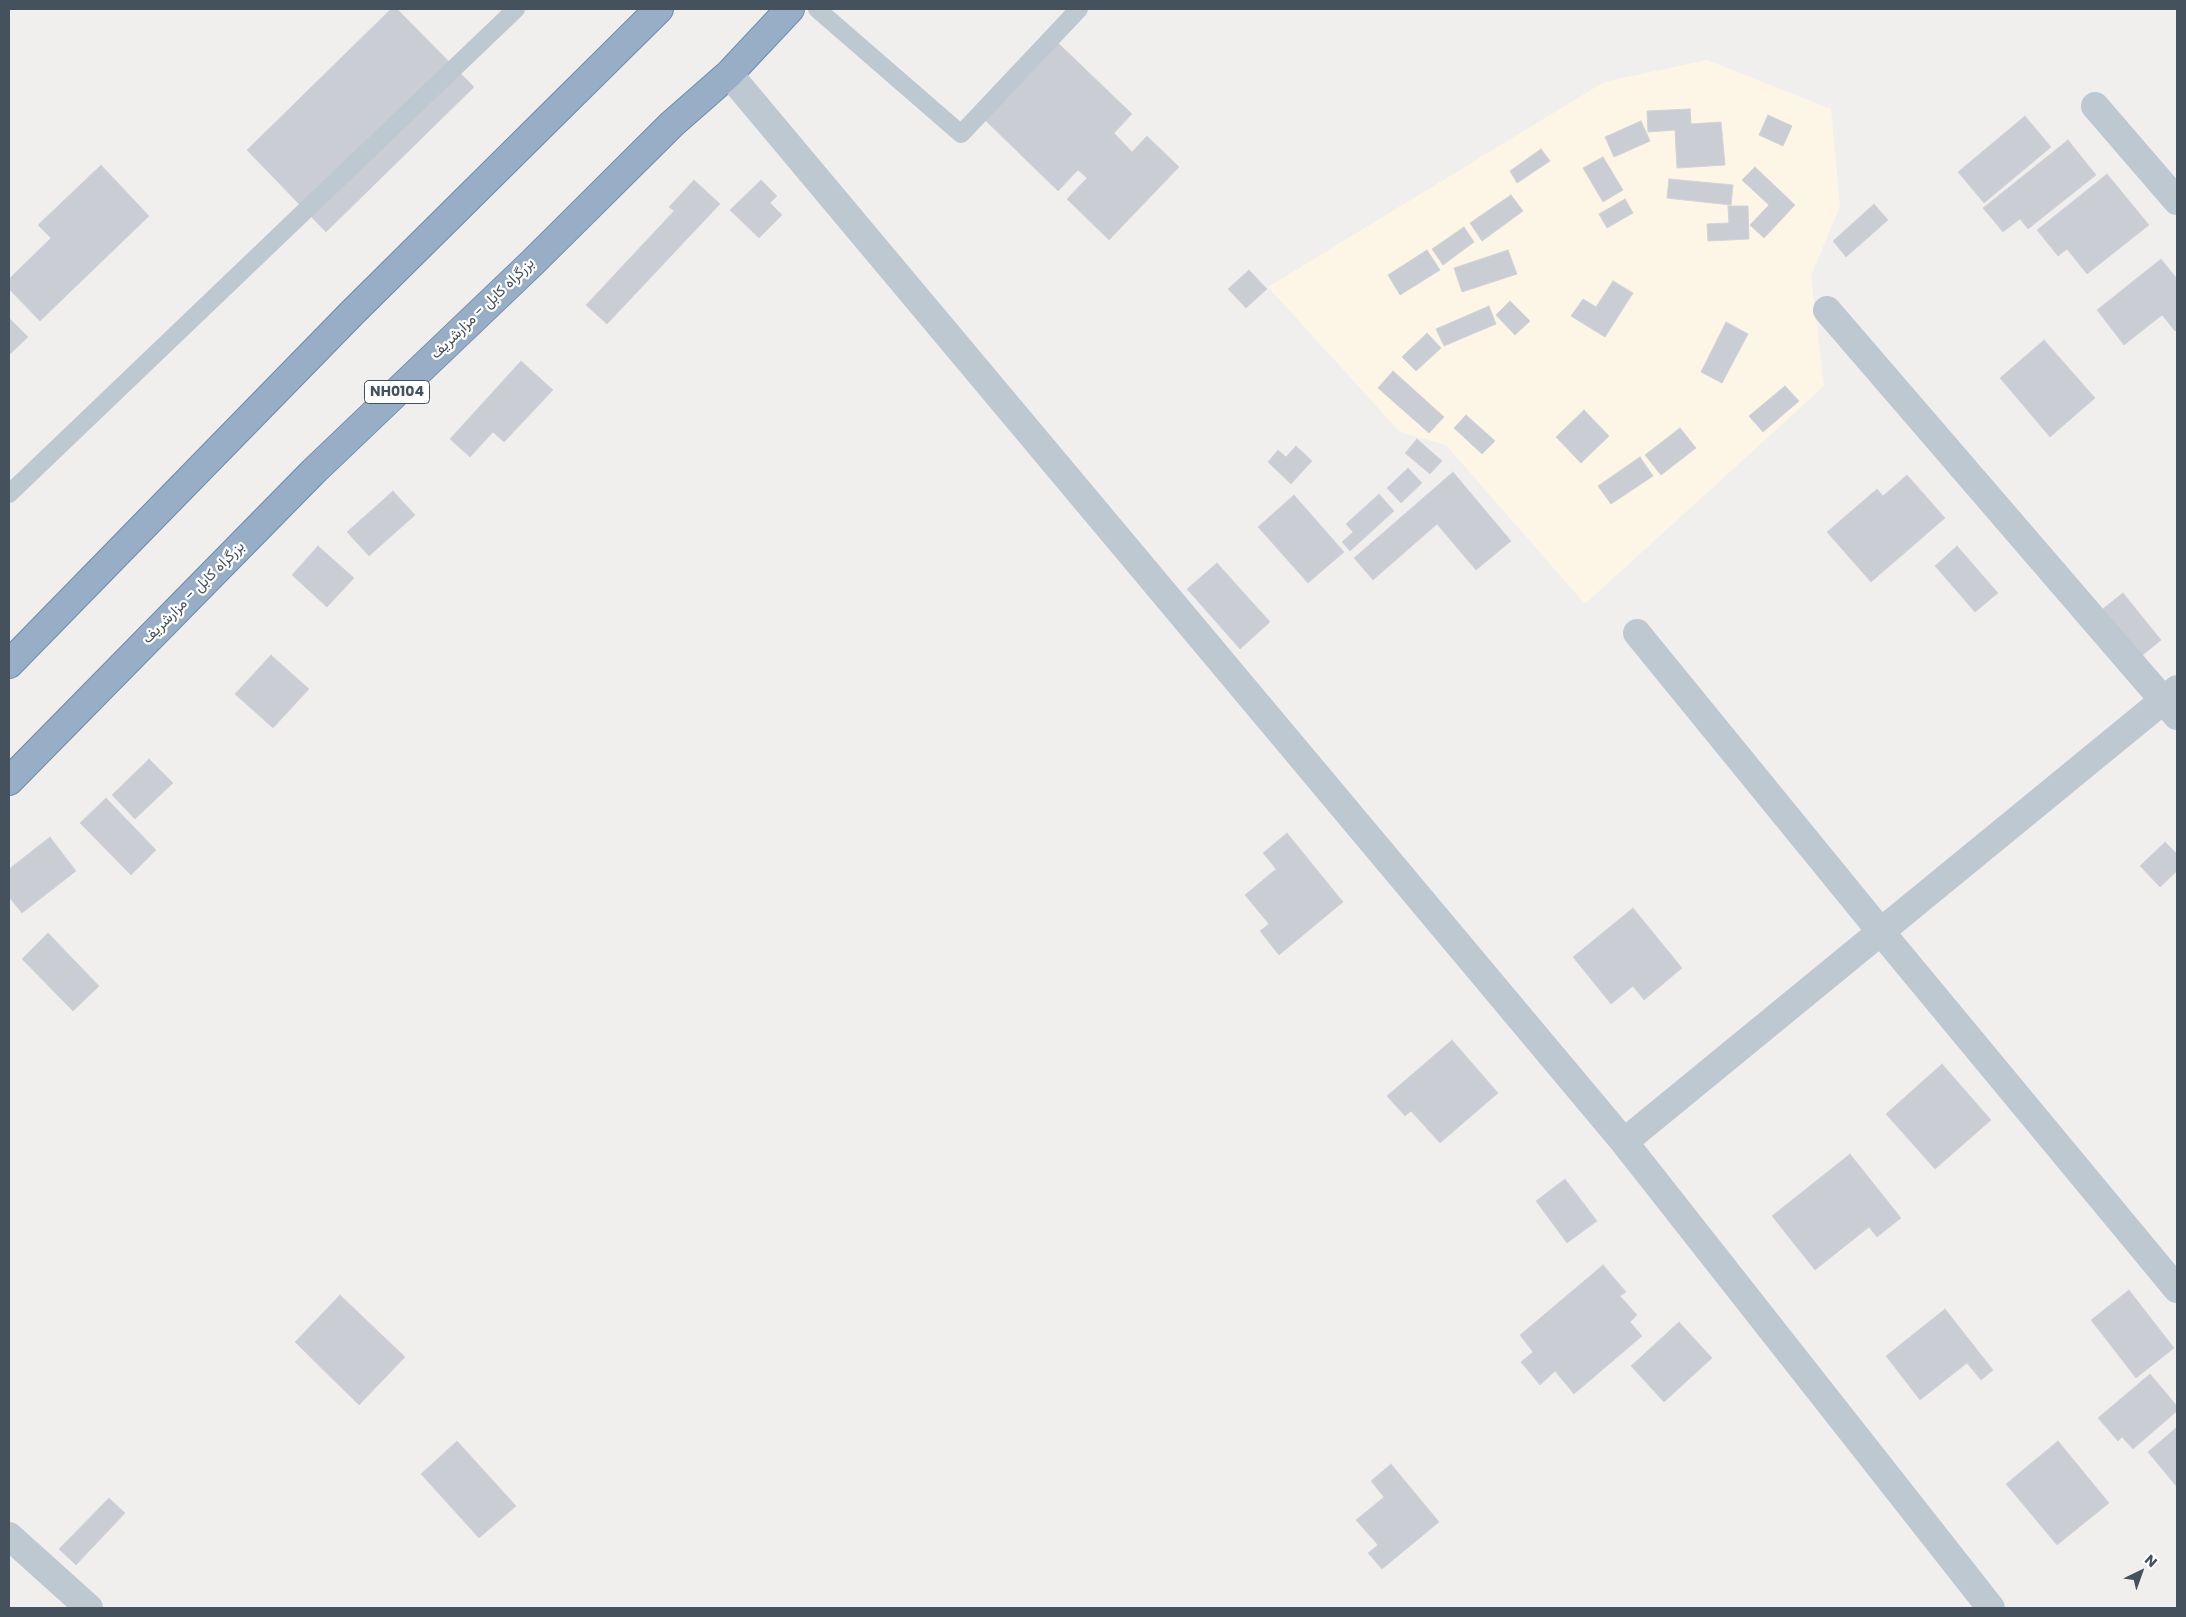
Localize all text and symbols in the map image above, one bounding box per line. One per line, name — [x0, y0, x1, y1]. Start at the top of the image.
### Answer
street label: بزرگراه کابل - مزارشریف — [427, 255, 539, 363]
road number: NH0104 — [364, 381, 430, 404]
street label: بزرگراه کابل - مزارشریف — [139, 538, 249, 648]
north arrow — [2116, 1547, 2166, 1597]
text: N — [2140, 1550, 2162, 1572]

